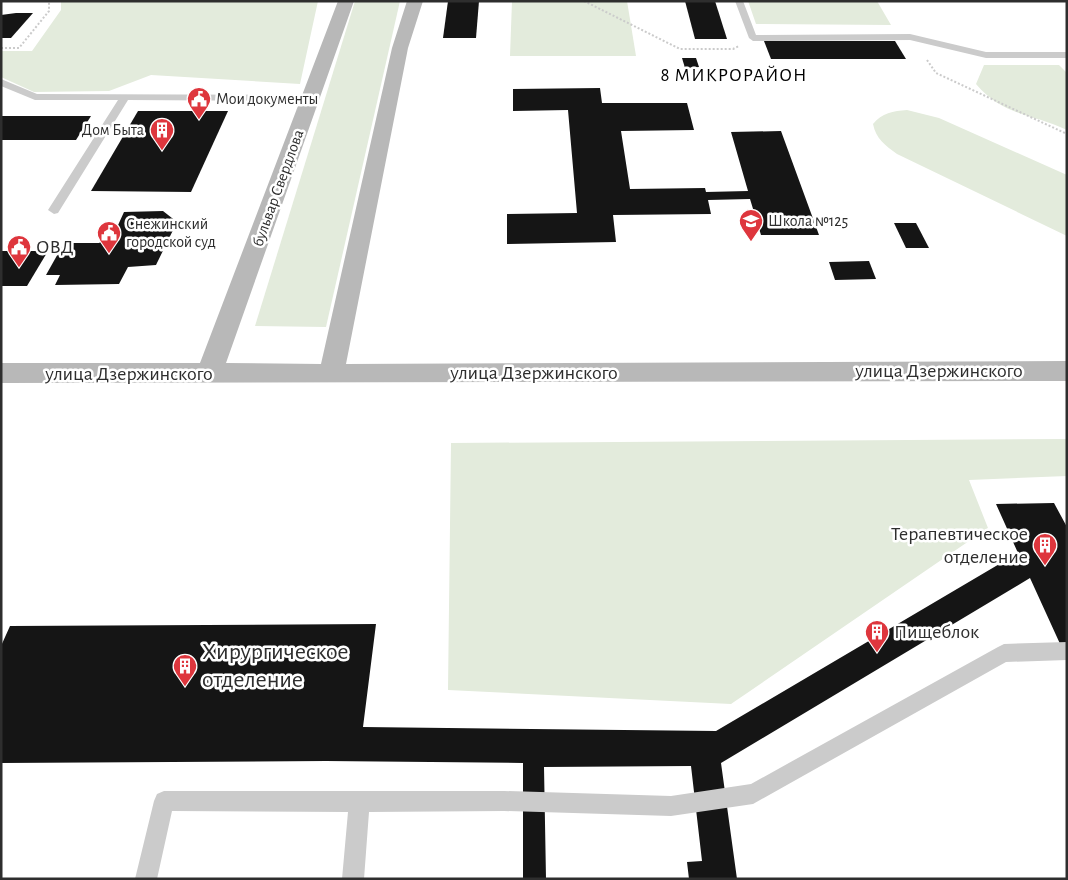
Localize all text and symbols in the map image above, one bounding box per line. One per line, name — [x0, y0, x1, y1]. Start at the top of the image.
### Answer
district label: 8 МИКРОРАЙОН — [660, 65, 808, 85]
public building icon: Мои документы — [186, 86, 212, 120]
place label: Мои документы — [216, 91, 319, 108]
building icon: Дом Быта — [149, 117, 175, 151]
place label: Дом Быта — [82, 122, 144, 138]
street label: бульвар Свердлова — [249, 127, 307, 249]
school or university icon: Школа №125 — [738, 208, 764, 242]
place label: Школа №125 — [768, 213, 848, 229]
place label: Снежинский городской суд — [126, 216, 216, 251]
public building icon: Снежинский городской суд — [96, 220, 122, 254]
public building icon: ОВД — [6, 234, 32, 268]
place label: ОВД — [36, 237, 74, 257]
street label: улица Дзержинского — [854, 361, 1023, 381]
street label: улица Дзержинского — [449, 363, 618, 383]
street label: улица Дзержинского — [44, 364, 213, 384]
place label: Терапевтическое отделение — [891, 524, 1028, 567]
building icon: Терапевтическое отделение — [1032, 532, 1058, 566]
building icon: Пищеблок — [864, 619, 890, 653]
place label: Пищеблок — [894, 622, 979, 642]
place label: Хирургическое отделение — [202, 640, 349, 692]
building icon: Хирургическое отделение — [172, 653, 198, 687]

